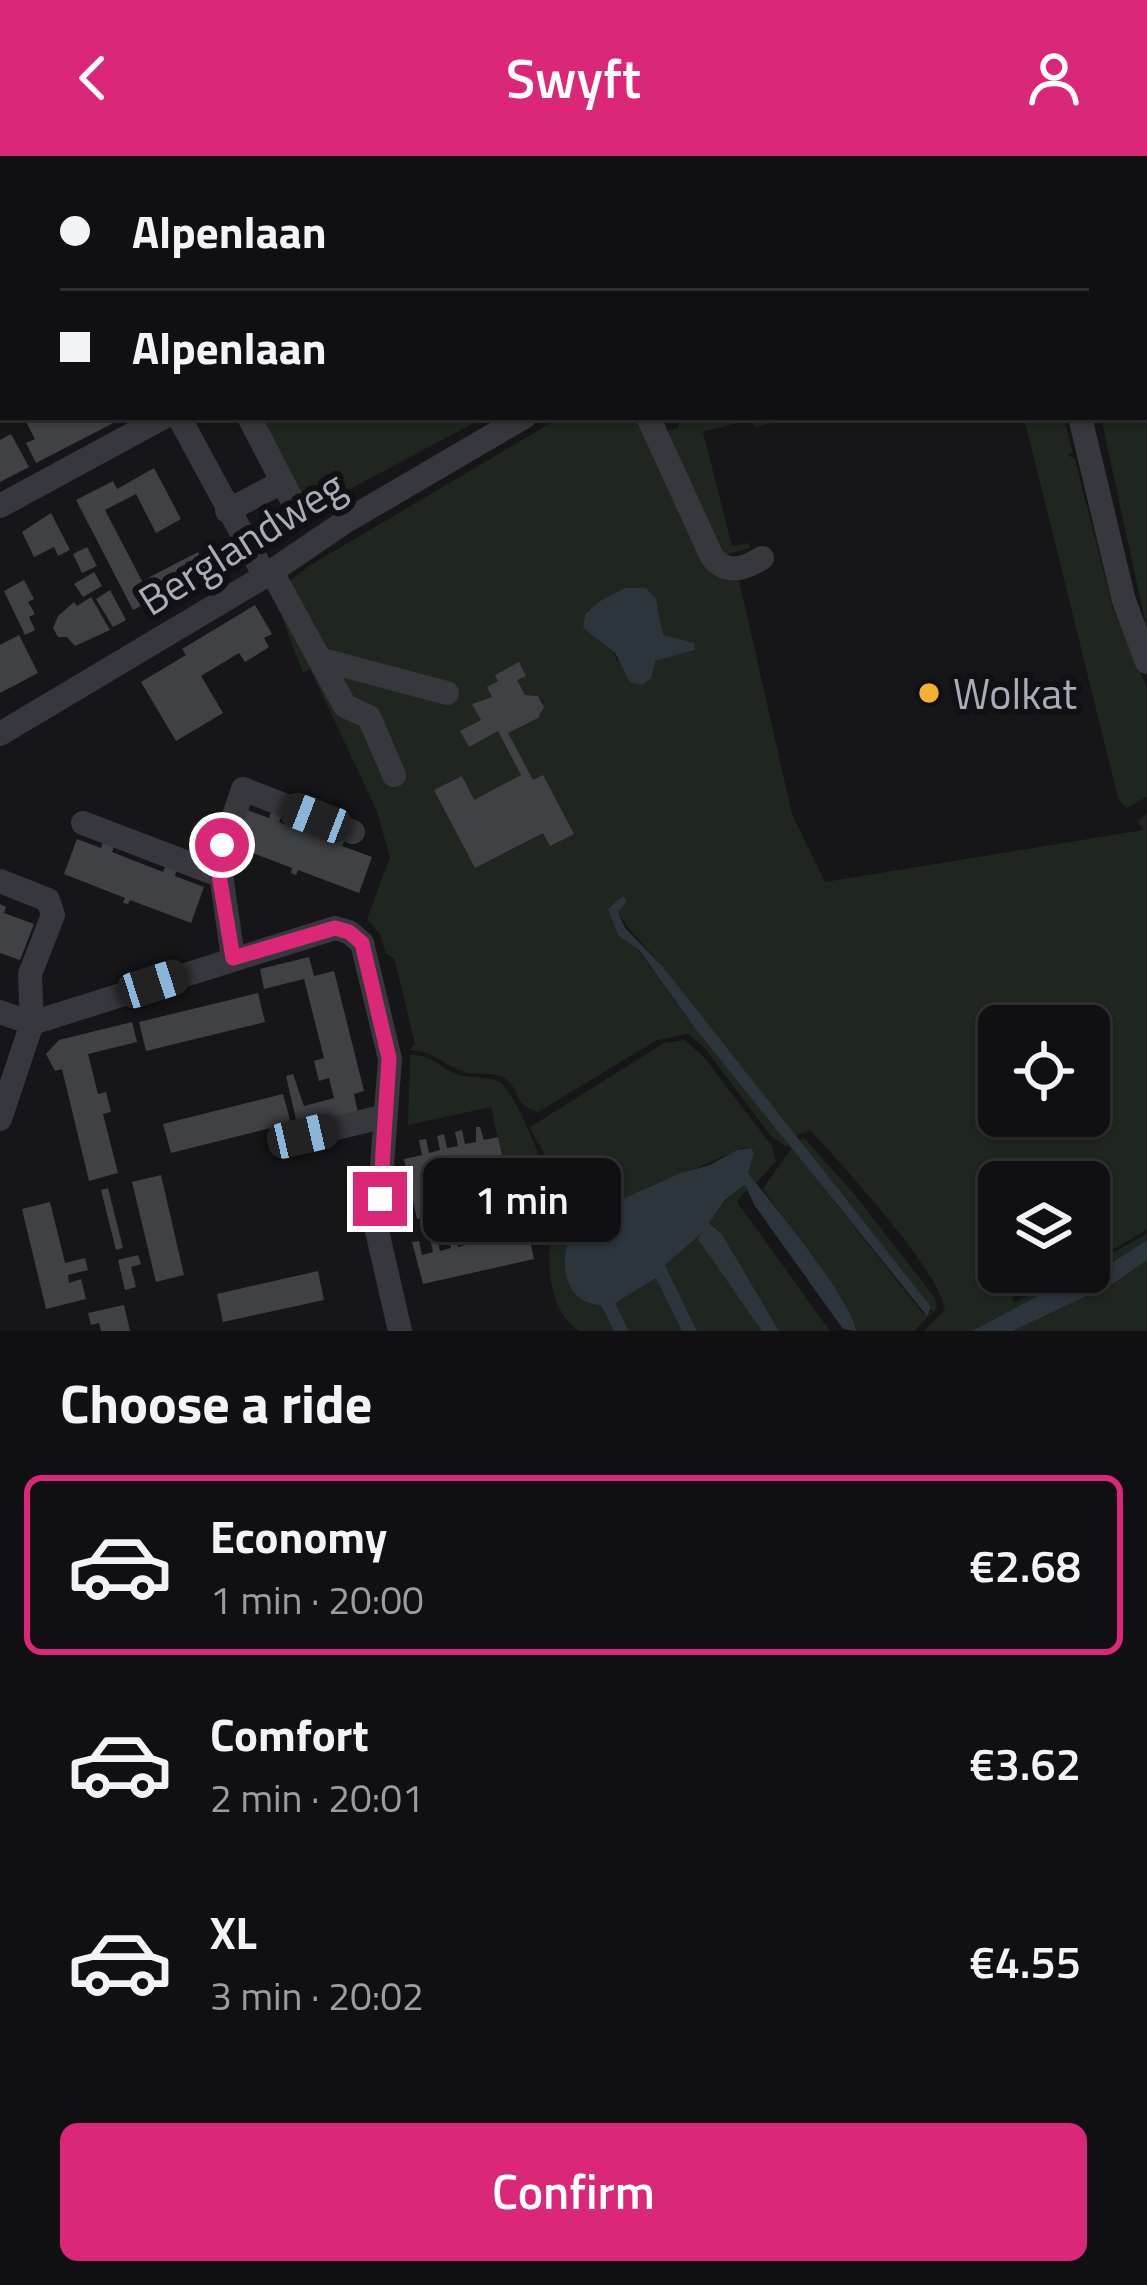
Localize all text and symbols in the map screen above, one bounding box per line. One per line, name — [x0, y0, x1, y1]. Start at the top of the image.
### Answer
text: Swyft — [506, 37, 641, 119]
icon: back — [60, 45, 126, 111]
icon: person — [1021, 45, 1087, 111]
text: Alpenlaan — [132, 197, 327, 265]
text: Alpenlaan — [132, 313, 327, 381]
street label: Berglandweg — [125, 453, 357, 631]
place label: Wolkat — [953, 661, 1077, 725]
marker: Wolkat — [916, 680, 942, 706]
car — [276, 788, 356, 848]
route start — [195, 818, 249, 872]
car — [113, 956, 193, 1012]
map controls — [978, 1005, 1110, 1293]
button: locate — [978, 1005, 1110, 1137]
car — [264, 1110, 342, 1162]
callout: 1 min — [422, 1157, 620, 1241]
button: layers — [978, 1161, 1110, 1293]
text: 1 min — [475, 1170, 569, 1229]
route end — [353, 1172, 407, 1226]
text: Choose a ride — [60, 1362, 372, 1444]
text: Economy — [210, 1502, 387, 1570]
icon: car — [66, 1511, 174, 1619]
text: €2.68 — [969, 1531, 1081, 1599]
text: 1 min · 20:00 — [210, 1570, 424, 1629]
text: Comfort — [210, 1700, 369, 1768]
icon: car — [66, 1709, 174, 1817]
text: €3.62 — [969, 1729, 1081, 1797]
text: 2 min · 20:01 — [210, 1768, 424, 1827]
text: XL — [210, 1898, 257, 1966]
icon: car — [66, 1907, 174, 2015]
text: €4.55 — [969, 1927, 1081, 1995]
text: 3 min · 20:02 — [210, 1966, 424, 2025]
button: Confirm — [60, 2123, 1087, 2261]

